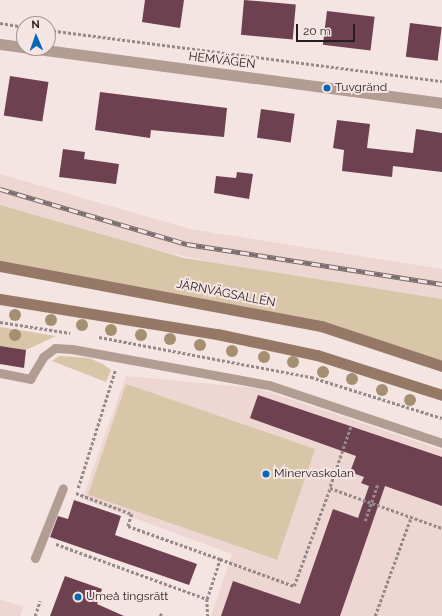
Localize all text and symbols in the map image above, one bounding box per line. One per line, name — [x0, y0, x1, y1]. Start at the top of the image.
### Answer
north arrow — [16, 16, 56, 56]
scale bar — [298, 16, 357, 42]
text: N — [31, 18, 40, 31]
text: 20 m — [303, 24, 331, 38]
street label: HEMVÄGEN — [188, 50, 256, 72]
place label: Tuvgränd — [335, 81, 387, 95]
marker: Tuvgränd — [322, 83, 332, 93]
street label: JÄRNVÄGSALLÉN — [175, 277, 277, 311]
place label: Minervaskolan — [274, 467, 354, 481]
marker: Minervaskolan — [261, 469, 271, 479]
place label: Umeå tingsrätt — [86, 590, 168, 604]
marker: Umeå tingsrätt — [73, 592, 83, 602]

